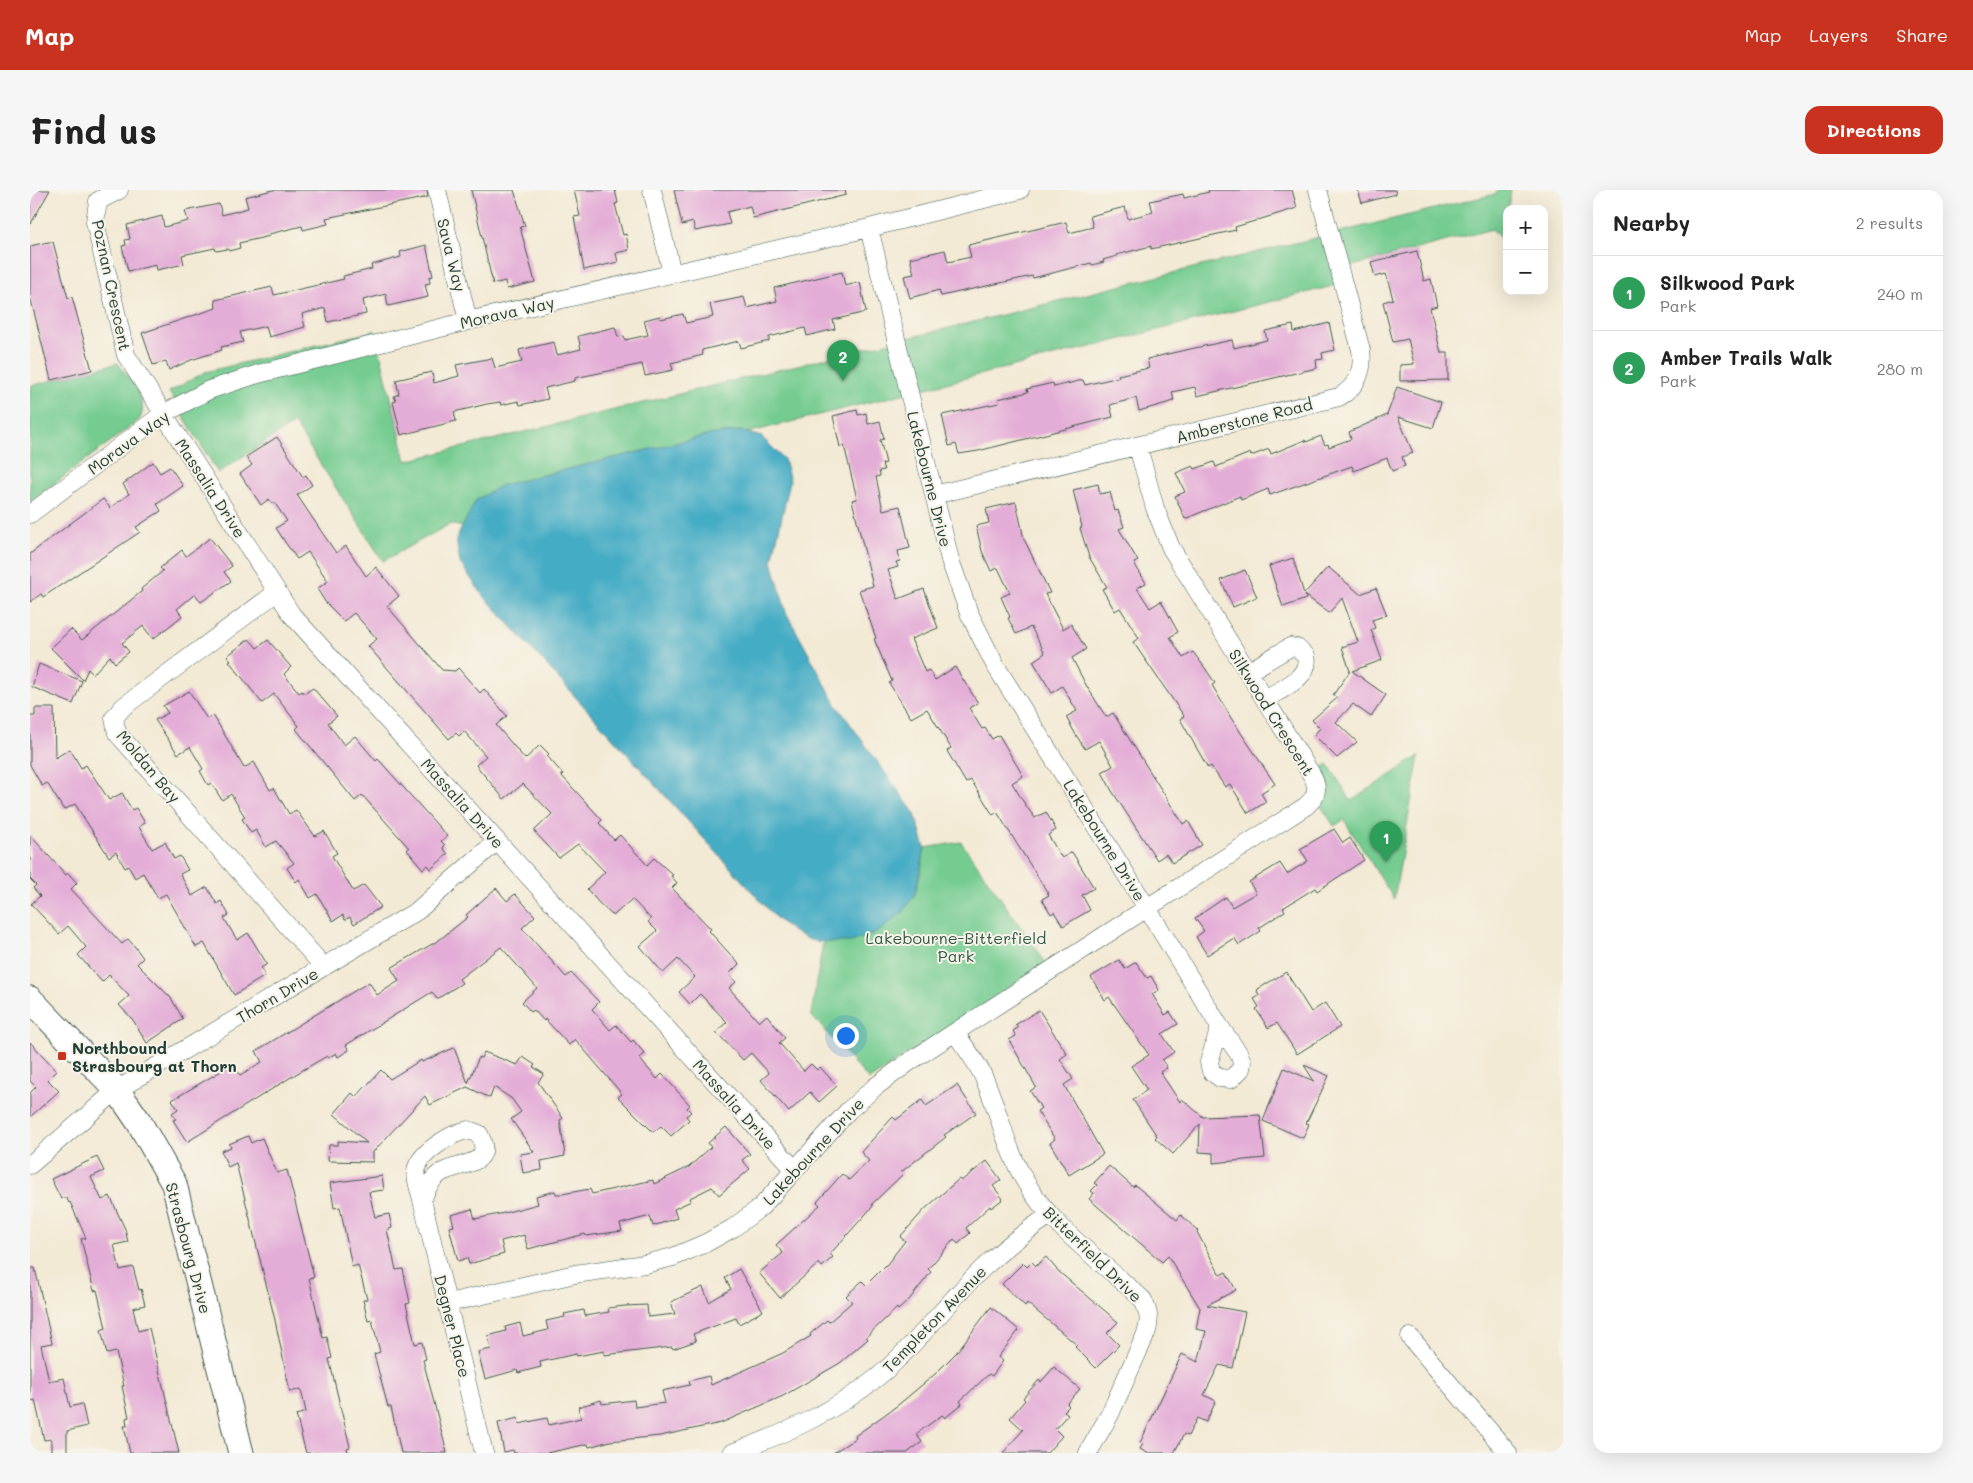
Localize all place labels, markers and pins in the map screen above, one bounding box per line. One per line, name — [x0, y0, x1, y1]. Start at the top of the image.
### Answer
pin: 2 — [827, 340, 859, 381]
pin: 1 — [1370, 821, 1402, 862]
place label: Northbound Strasbourg at Thorn — [72, 1037, 237, 1076]
marker: Northbound Strasbourg at Thorn — [56, 1050, 68, 1062]

